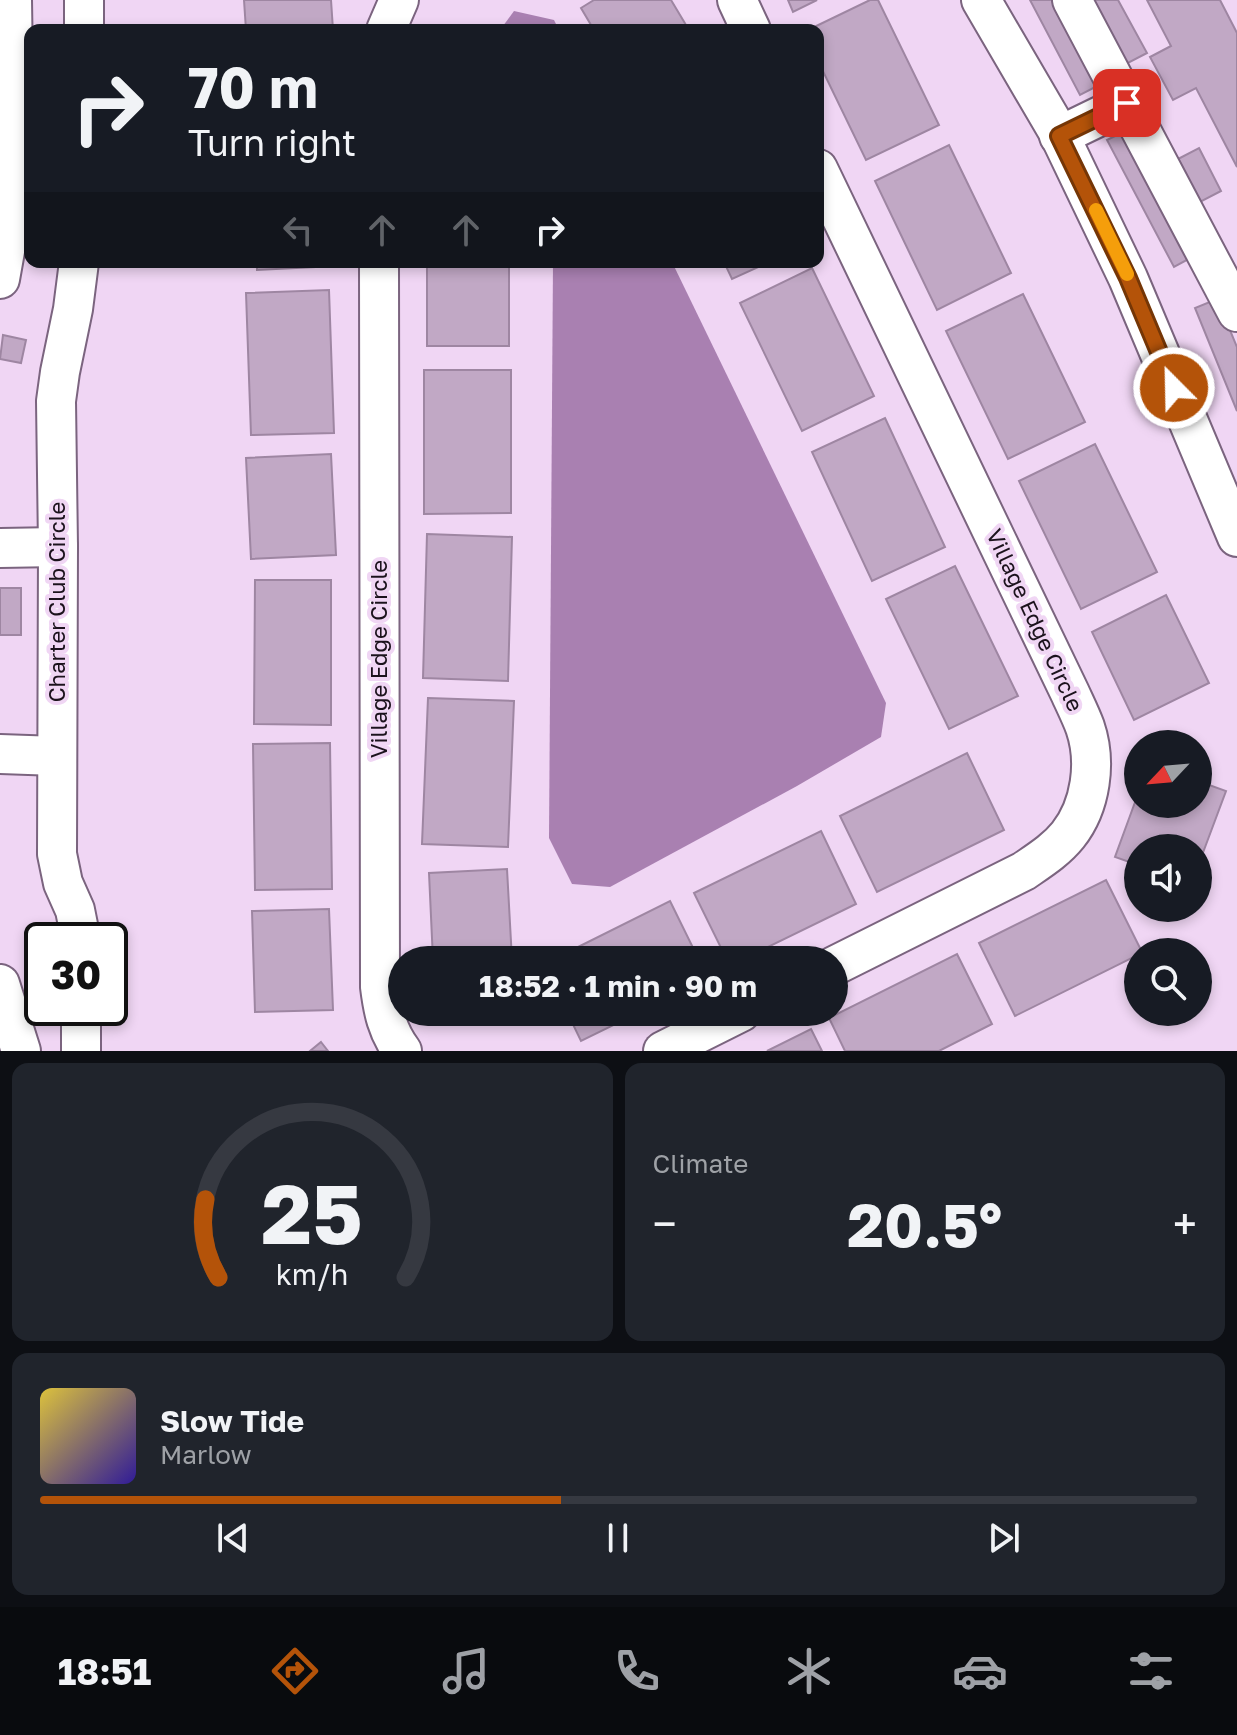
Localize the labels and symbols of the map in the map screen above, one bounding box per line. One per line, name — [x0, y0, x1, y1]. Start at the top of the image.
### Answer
pin — [1093, 69, 1161, 137]
position arrow — [1132, 346, 1216, 430]
street label: Charter Club Circle — [43, 502, 70, 702]
street label: Village Edge Circle — [981, 524, 1090, 715]
street label: Village Edge Circle — [365, 560, 392, 758]
north arrow — [1124, 730, 1212, 818]
speed limit sign: 30 — [24, 922, 128, 1026]

